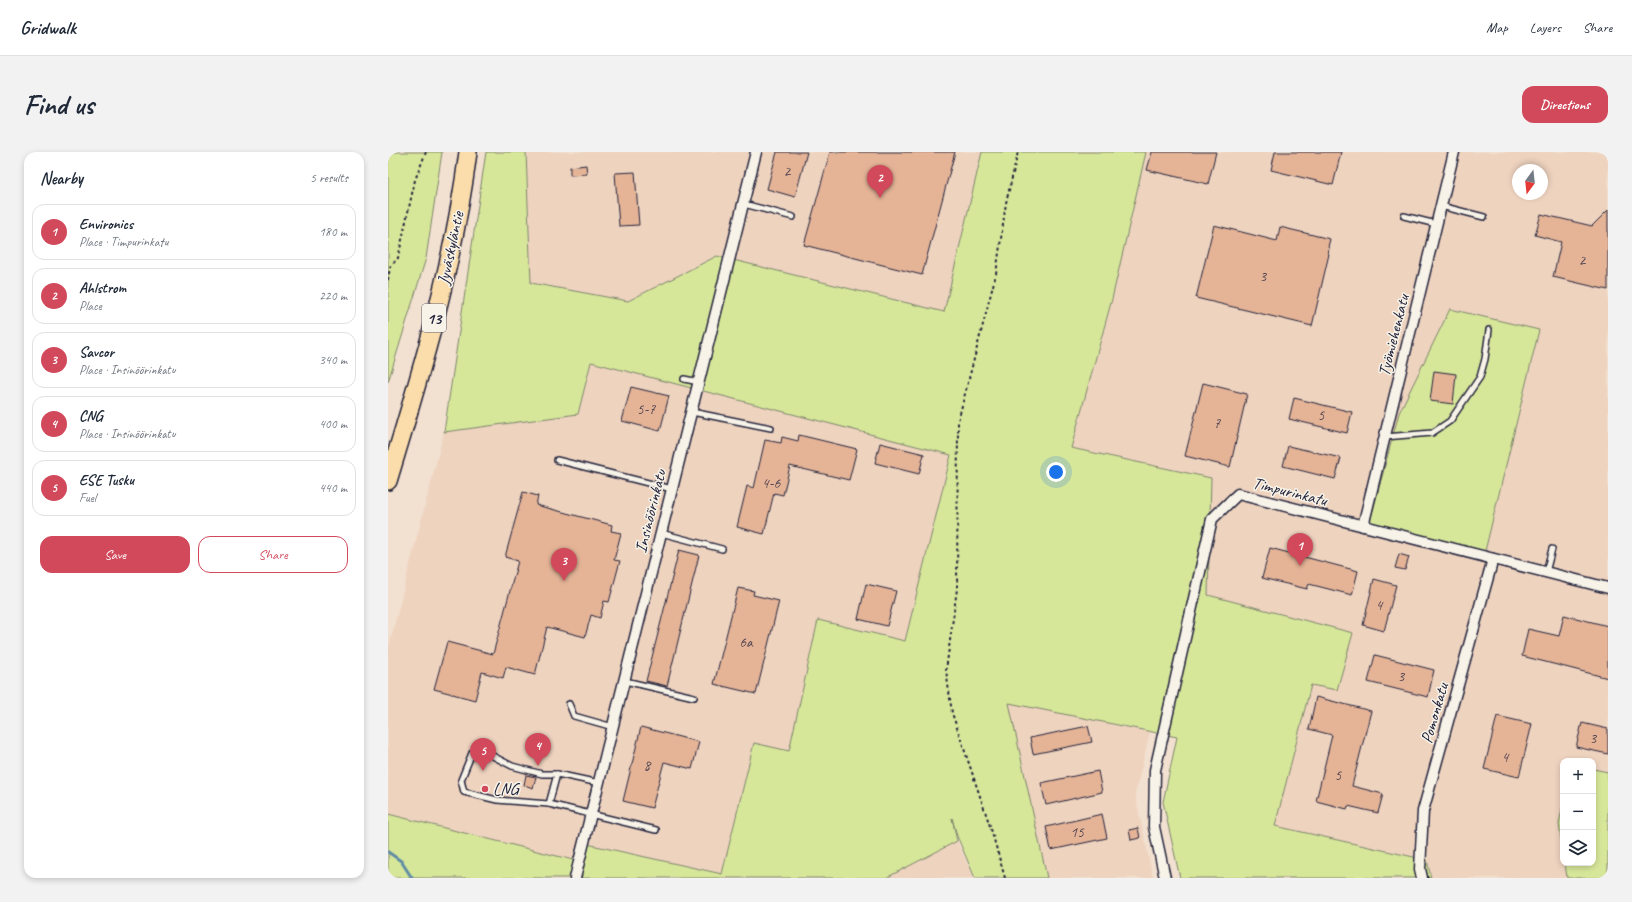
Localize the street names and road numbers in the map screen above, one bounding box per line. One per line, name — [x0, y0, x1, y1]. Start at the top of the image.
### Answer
street label: Jyväskyläntie — [432, 208, 469, 288]
street label: Työmiehenkatu — [1373, 290, 1414, 378]
road number: 13 — [422, 304, 446, 332]
street label: Insinöörinkatu — [630, 466, 671, 555]
street label: Timpurinkatu — [1251, 472, 1331, 511]
street label: Pomonkatu — [1416, 679, 1454, 746]

